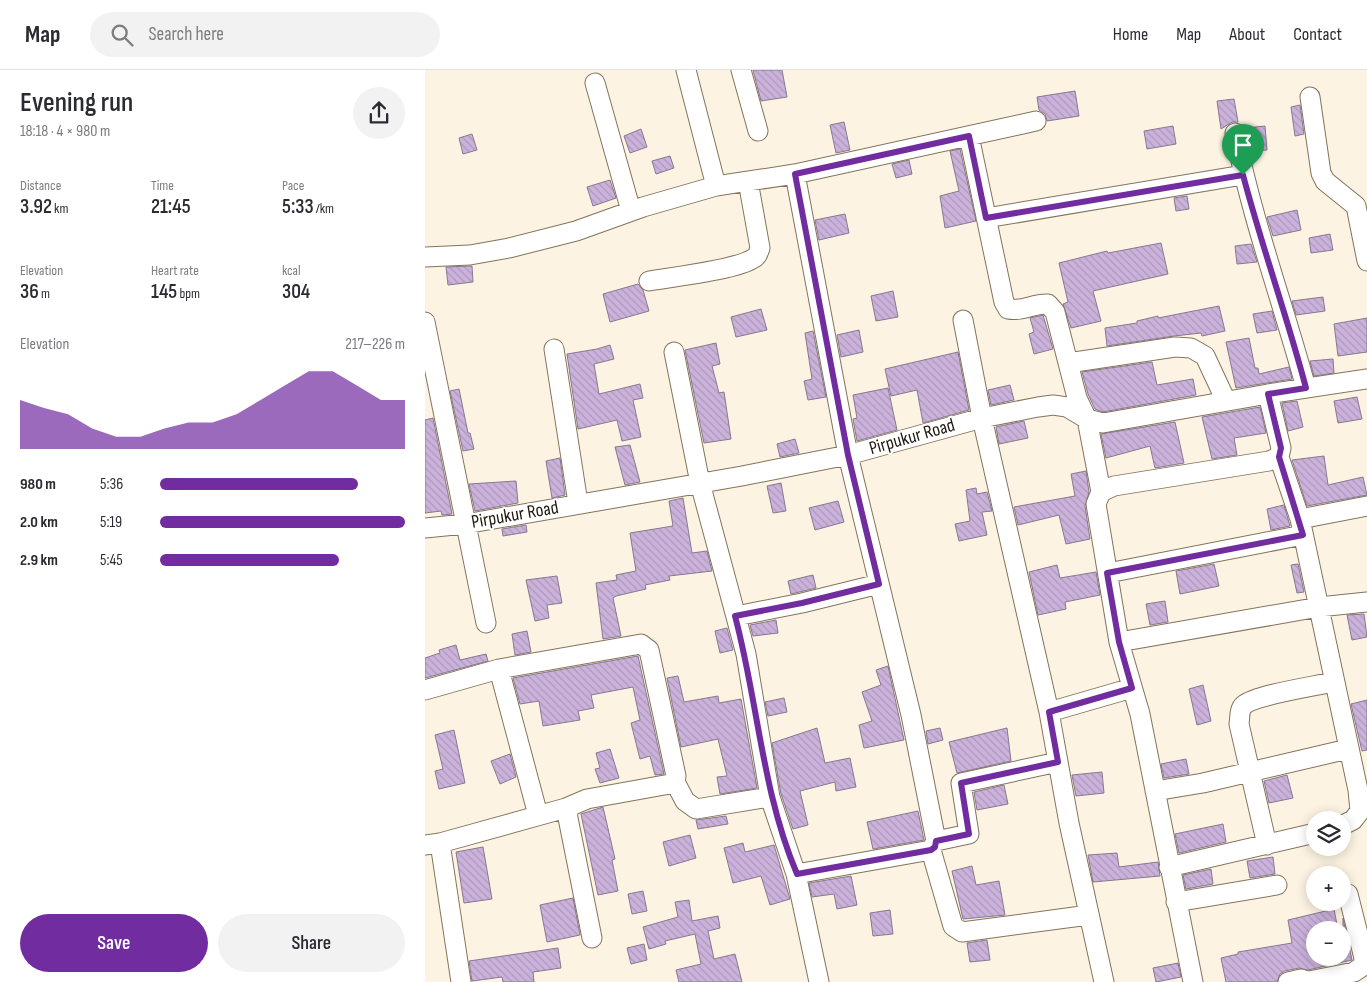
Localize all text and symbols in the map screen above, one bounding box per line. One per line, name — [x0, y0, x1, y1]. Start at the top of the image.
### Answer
search box — [90, 12, 440, 57]
text: Map — [25, 20, 60, 49]
icon: search — [108, 21, 136, 49]
text: Search here — [148, 23, 224, 46]
text: Home — [1113, 24, 1148, 45]
text: Map — [1176, 24, 1201, 45]
text: About — [1229, 24, 1265, 45]
text: Contact — [1293, 24, 1342, 45]
text: Evening run — [20, 86, 133, 119]
button: share — [353, 87, 405, 139]
text: 18:18 · 4 × 980 m — [20, 122, 110, 141]
pin — [1222, 124, 1264, 175]
icon: arrive — [1229, 131, 1257, 159]
text: Distance — [20, 177, 61, 194]
text: Time — [151, 177, 174, 194]
text: Pace — [282, 177, 304, 194]
text: 3.92 — [20, 194, 52, 219]
text: 21:45 — [151, 194, 191, 219]
text: 5:33 — [282, 194, 314, 219]
text: km — [52, 200, 68, 217]
text: /km — [314, 200, 334, 217]
text: Elevation — [20, 262, 63, 279]
text: Heart rate — [151, 262, 199, 279]
text: kcal — [282, 262, 301, 279]
text: 36 — [20, 279, 39, 304]
text: 145 — [151, 279, 177, 304]
text: 304 — [282, 279, 310, 304]
text: m — [39, 285, 50, 302]
text: bpm — [177, 285, 200, 302]
text: Elevation — [20, 335, 69, 354]
text: 217–226 m — [345, 335, 405, 354]
street label: Pirpukur Road — [866, 414, 958, 460]
text: 980 m — [20, 475, 56, 494]
text: 5:36 — [100, 475, 123, 494]
street label: Pirpukur Road — [470, 496, 560, 534]
text: 2.0 km — [20, 513, 58, 532]
text: 5:19 — [100, 513, 122, 532]
text: 2.9 km — [20, 551, 58, 570]
text: 5:45 — [100, 551, 123, 570]
map controls — [1306, 811, 1351, 966]
button: layers — [1306, 811, 1351, 856]
button: + — [1306, 866, 1351, 911]
button: Save — [20, 914, 208, 972]
button: Share — [218, 914, 405, 972]
button: − — [1306, 921, 1351, 966]

